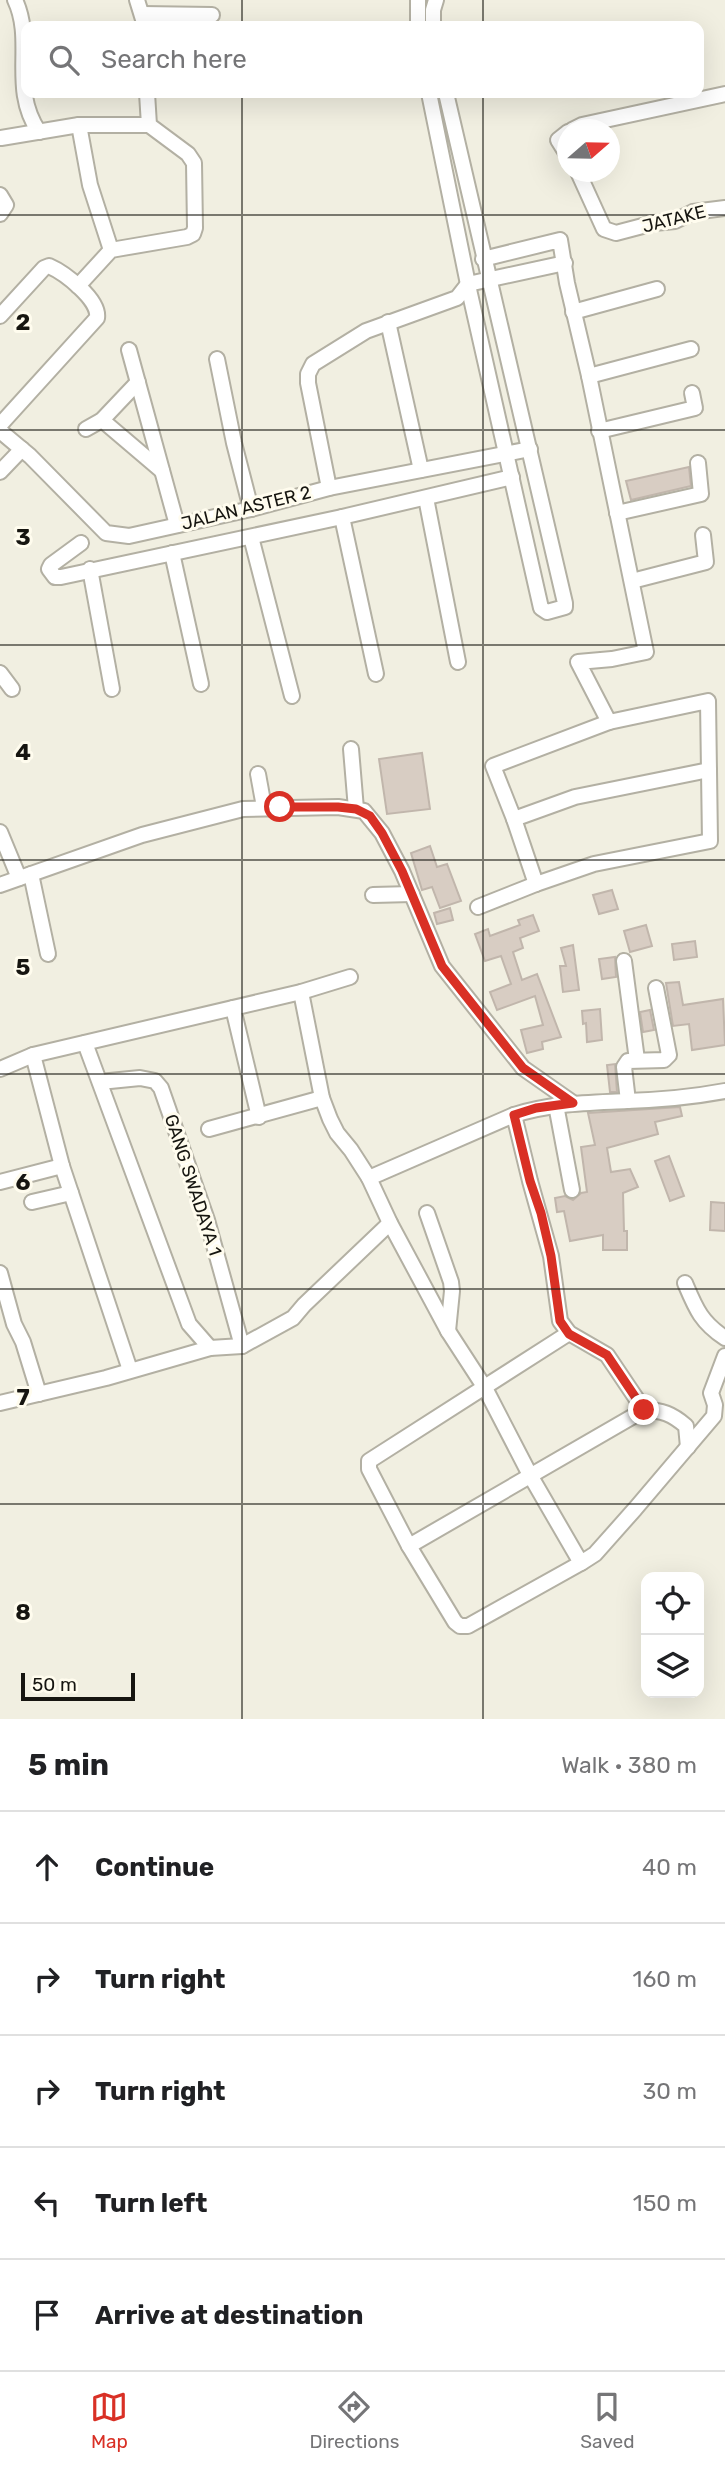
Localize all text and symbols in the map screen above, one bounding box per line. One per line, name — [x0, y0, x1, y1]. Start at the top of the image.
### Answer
search box — [21, 21, 704, 98]
icon: search — [45, 41, 83, 79]
text: Search here — [101, 44, 247, 75]
north arrow — [557, 119, 620, 182]
street label: JATAKE — [640, 200, 708, 238]
text: 2 — [16, 308, 30, 336]
street label: JALAN ASTER 2 — [179, 481, 313, 535]
text: 3 — [15, 523, 31, 551]
text: 4 — [15, 738, 31, 766]
route start — [264, 791, 295, 822]
text: 5 — [16, 953, 31, 981]
street label: GANG SWADAYA 1 — [160, 1112, 226, 1258]
text: 6 — [16, 1168, 31, 1196]
text: 7 — [16, 1383, 30, 1411]
route end — [628, 1394, 659, 1425]
map controls — [641, 1572, 704, 1698]
button: locate — [641, 1572, 704, 1635]
text: 8 — [15, 1598, 31, 1626]
button: layers — [641, 1635, 704, 1698]
scale bar — [21, 1670, 135, 1702]
text: 50 m — [32, 1673, 77, 1696]
text: 5 min — [28, 1747, 109, 1783]
text: Walk · 380 m — [561, 1751, 697, 1779]
icon: ahead — [28, 1848, 66, 1886]
text: Continue — [95, 1852, 214, 1883]
text: 40 m — [642, 1853, 697, 1881]
icon: right — [28, 1960, 66, 1998]
text: Turn right — [95, 1964, 225, 1995]
text: 160 m — [633, 1965, 697, 1993]
icon: right — [28, 2072, 66, 2110]
text: Turn right — [95, 2076, 225, 2107]
text: 30 m — [642, 2077, 697, 2105]
icon: left — [28, 2184, 66, 2222]
text: Turn left — [95, 2188, 207, 2219]
text: 150 m — [633, 2189, 697, 2217]
icon: arrive — [28, 2296, 66, 2334]
text: Arrive at destination — [95, 2300, 363, 2331]
tab: Map — [90, 2388, 128, 2453]
tab: Directions — [309, 2388, 399, 2453]
tab: Saved — [580, 2388, 635, 2453]

